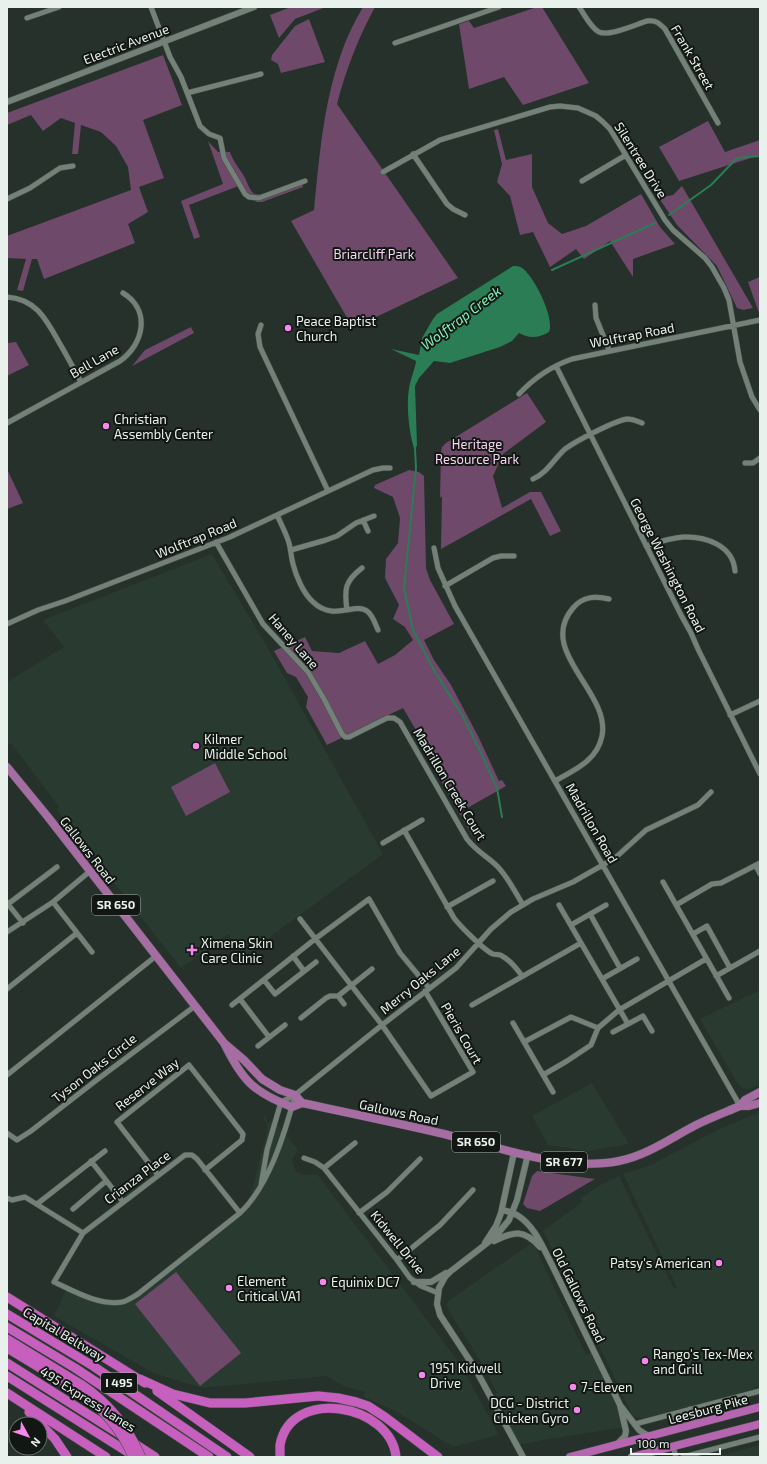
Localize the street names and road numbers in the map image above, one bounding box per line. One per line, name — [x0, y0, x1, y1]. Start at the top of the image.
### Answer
street label: Electric Avenue — [81, 20, 171, 68]
street label: Frank Street — [668, 22, 718, 92]
street label: Silentree Drive — [611, 119, 671, 201]
street label: Wolftrap Road — [588, 319, 676, 351]
street label: Bell Lane — [67, 341, 121, 381]
street label: George Washington Road — [627, 495, 709, 635]
street label: Wolftrap Road — [153, 514, 239, 562]
street label: Haney Lane — [266, 610, 322, 672]
street label: Madrillon Creek Court — [410, 725, 490, 843]
street label: Madrillon Road — [563, 780, 621, 866]
street label: Gallows Road — [57, 813, 119, 887]
road number: SR 650 — [92, 895, 140, 915]
street label: Merry Oaks Lane — [377, 943, 463, 1017]
street label: Pieris Court — [438, 999, 486, 1067]
street label: Tyson Oaks Circle — [49, 1030, 139, 1106]
street label: Reserve Way — [112, 1054, 182, 1114]
street label: Gallows Road — [358, 1096, 440, 1128]
road number: SR 650 — [452, 1132, 500, 1152]
street label: Crianza Place — [101, 1147, 173, 1207]
road number: SR 677 — [541, 1152, 587, 1172]
street label: Kidwell Drive — [367, 1207, 429, 1277]
street label: Old Gallows Road — [549, 1245, 609, 1345]
street label: Capital Beltway — [20, 1303, 108, 1365]
street label: 495 Express Lanes — [37, 1363, 139, 1435]
road number: I 495 — [101, 1373, 137, 1393]
street label: Leesburg Pike — [666, 1391, 750, 1427]

